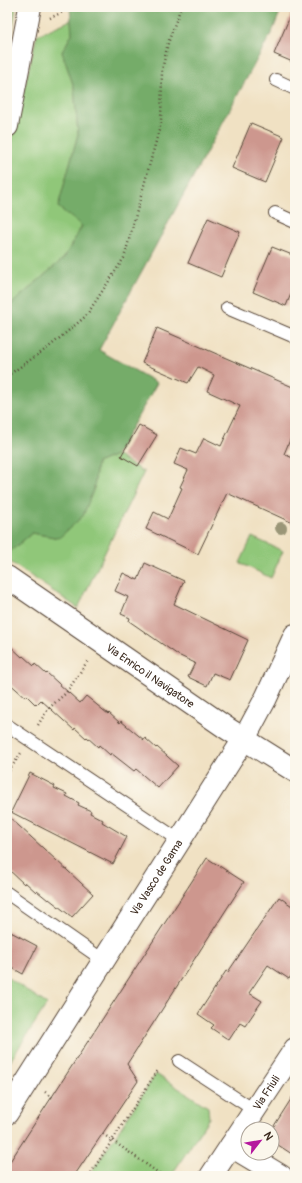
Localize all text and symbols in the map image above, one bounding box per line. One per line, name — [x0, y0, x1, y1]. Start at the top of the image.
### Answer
street label: Via Enrico il Navigatore — [104, 641, 197, 711]
street label: Via Vasco de Gama — [127, 837, 185, 918]
street label: Via Friuli — [250, 1073, 282, 1112]
north arrow — [240, 1121, 280, 1161]
text: N — [261, 1130, 276, 1143]

